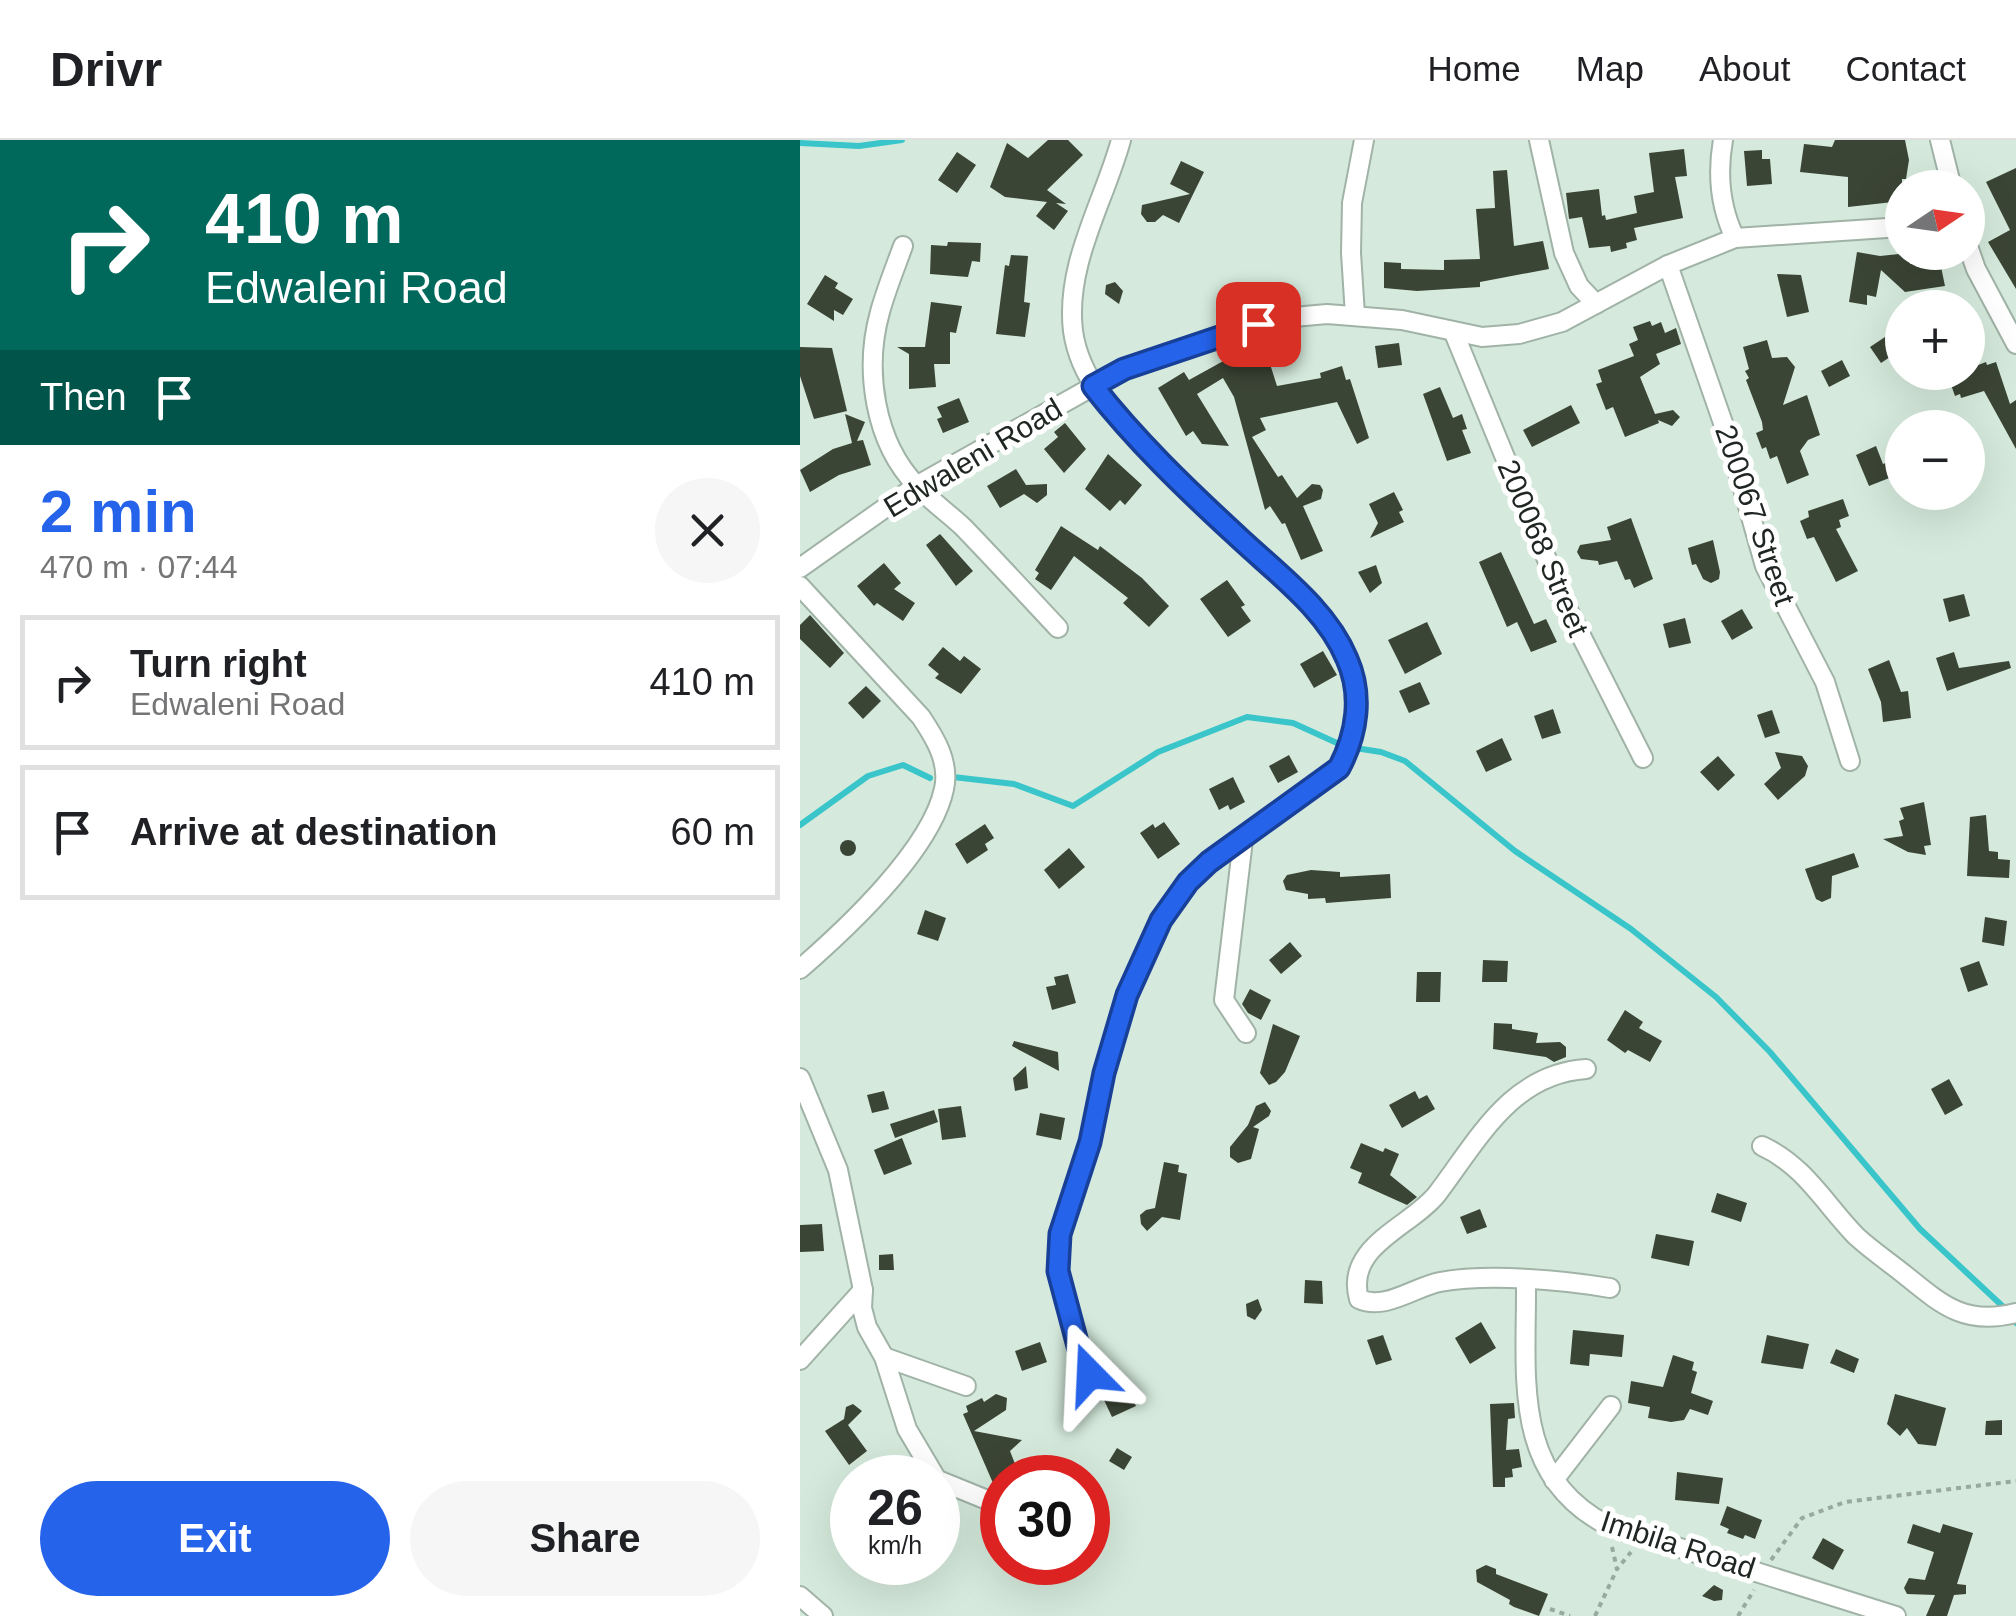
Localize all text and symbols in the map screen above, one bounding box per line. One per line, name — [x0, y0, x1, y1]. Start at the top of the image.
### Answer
text: Drivr — [50, 43, 162, 96]
text: Home — [1427, 49, 1521, 88]
text: Map — [1576, 49, 1644, 88]
text: About — [1699, 49, 1790, 88]
text: Contact — [1845, 49, 1966, 88]
north arrow — [1885, 170, 1985, 270]
map controls — [1885, 170, 1985, 510]
icon: right — [40, 180, 170, 310]
text: 410 m — [205, 180, 403, 258]
text: Edwaleni Road — [205, 262, 508, 313]
pin — [1216, 282, 1301, 367]
button: + — [1885, 290, 1985, 390]
icon: arrive — [1231, 297, 1286, 352]
icon: arrive — [147, 370, 202, 425]
text: Then — [40, 376, 127, 418]
street label: Edwaleni Road — [878, 391, 1068, 524]
button: − — [1885, 410, 1985, 510]
street label: 200067 Street — [1709, 420, 1802, 610]
street label: 200068 Street — [1491, 455, 1596, 642]
text: 2 min — [40, 478, 197, 545]
button: close — [655, 478, 760, 583]
text: 470 m · 07:44 — [40, 549, 237, 585]
text: Turn right — [130, 643, 307, 685]
icon: right — [45, 655, 100, 710]
text: 410 m — [649, 661, 755, 703]
text: Edwaleni Road — [130, 686, 345, 722]
icon: arrive — [45, 805, 100, 860]
text: Arrive at destination — [130, 811, 497, 853]
text: 60 m — [671, 811, 755, 853]
position arrow — [1038, 1322, 1142, 1426]
speed limit sign: 30 — [980, 1455, 1110, 1585]
text: 26 — [867, 1480, 923, 1536]
button: Exit — [40, 1481, 390, 1596]
button: Share — [410, 1481, 760, 1596]
street label: Imbila Road — [1597, 1504, 1759, 1585]
text: km/h — [868, 1531, 922, 1559]

